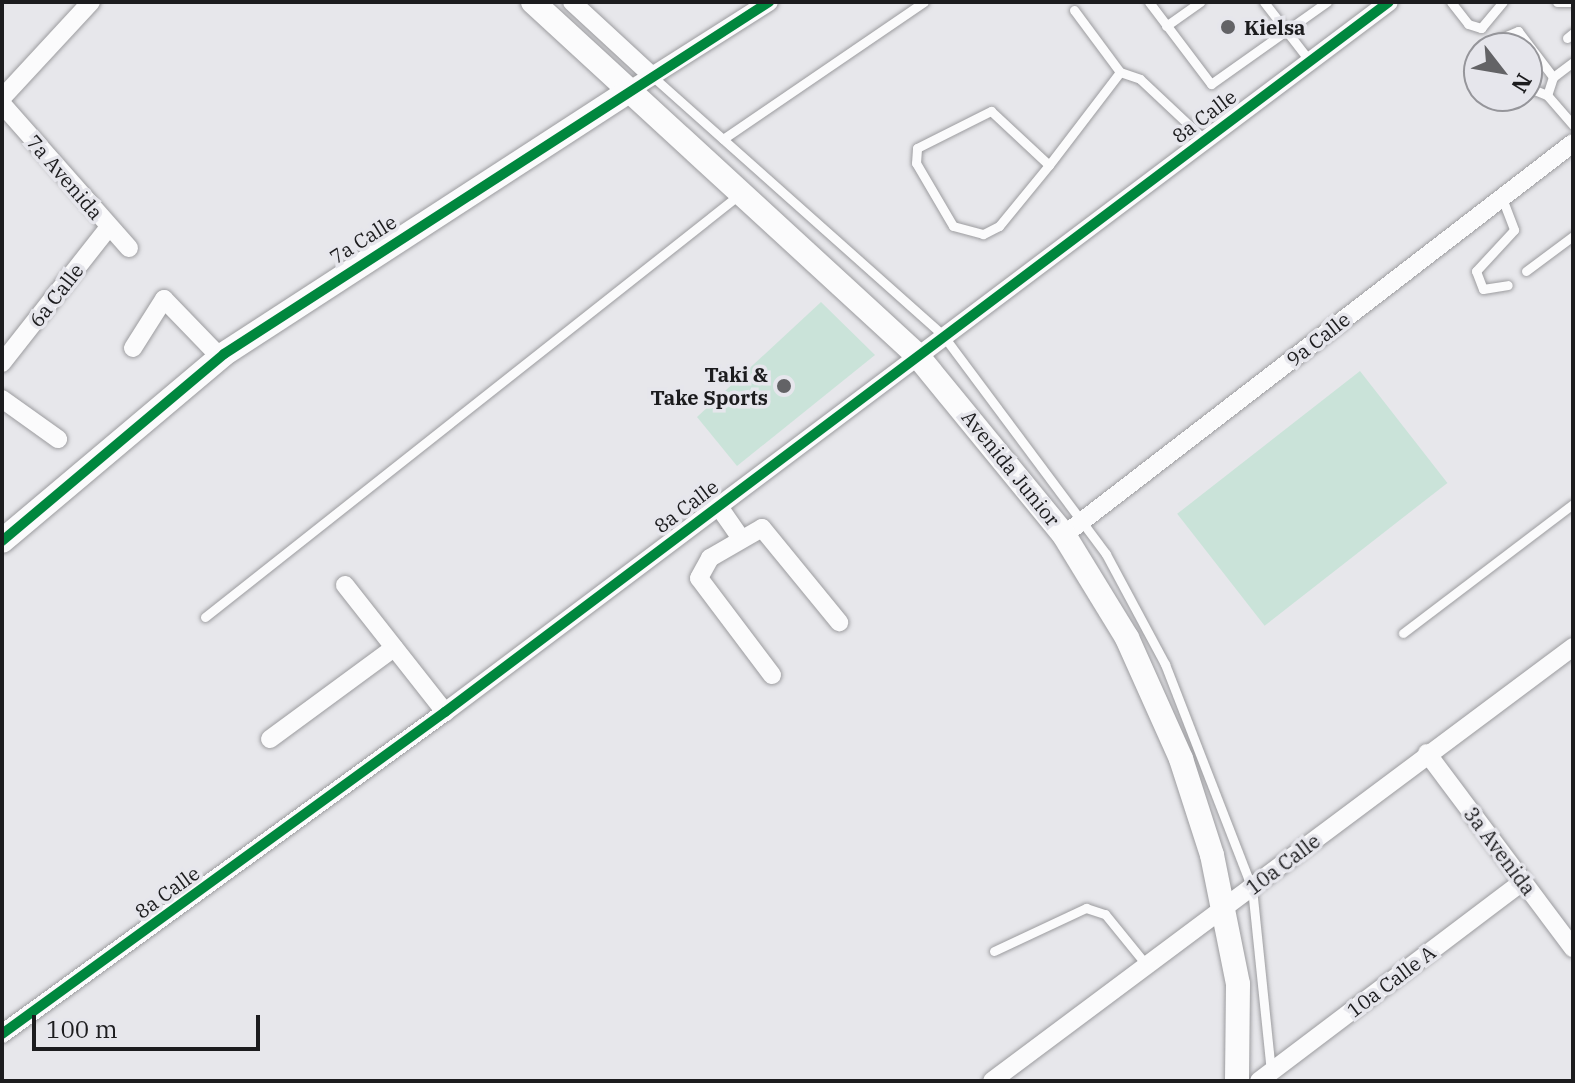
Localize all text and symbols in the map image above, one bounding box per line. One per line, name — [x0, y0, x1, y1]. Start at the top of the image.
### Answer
place label: Kielsa — [1244, 15, 1305, 39]
marker: Kielsa — [1219, 18, 1237, 36]
north arrow — [1463, 32, 1543, 112]
text: N — [1505, 69, 1539, 99]
street label: 8a Calle — [1167, 84, 1241, 148]
street label: 7a Avenida — [22, 130, 108, 224]
street label: 7a Calle — [325, 209, 401, 269]
street label: 6a Calle — [24, 258, 88, 332]
street label: 9a Calle — [1281, 307, 1355, 371]
place label: Taki & Take Sports — [650, 362, 768, 409]
marker: Taki & Take Sports — [775, 377, 793, 395]
street label: Avenida Junior — [957, 405, 1065, 531]
street label: 8a Calle — [649, 474, 723, 538]
street label: 3a Avenida — [1459, 802, 1541, 900]
street label: 10a Calle — [1241, 829, 1325, 899]
street label: 8a Calle — [130, 861, 204, 923]
street label: 10a Calle A — [1342, 940, 1440, 1022]
scale bar — [36, 999, 264, 1049]
text: 100 m — [46, 1013, 118, 1045]

